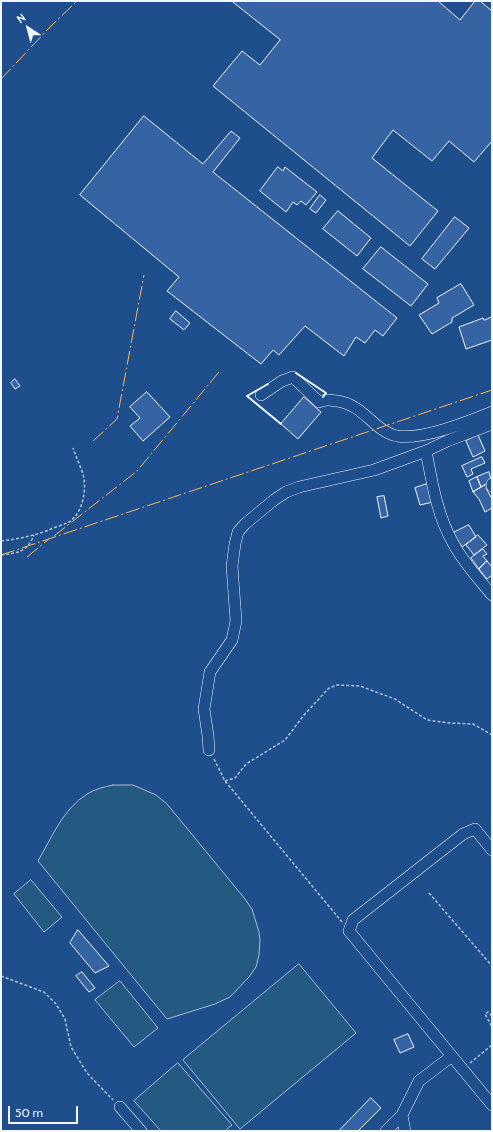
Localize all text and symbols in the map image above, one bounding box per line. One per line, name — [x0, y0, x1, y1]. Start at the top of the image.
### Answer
north arrow — [8, 8, 48, 48]
text: N — [14, 10, 28, 26]
scale bar — [10, 1098, 80, 1124]
text: 50 m — [15, 1105, 43, 1120]

